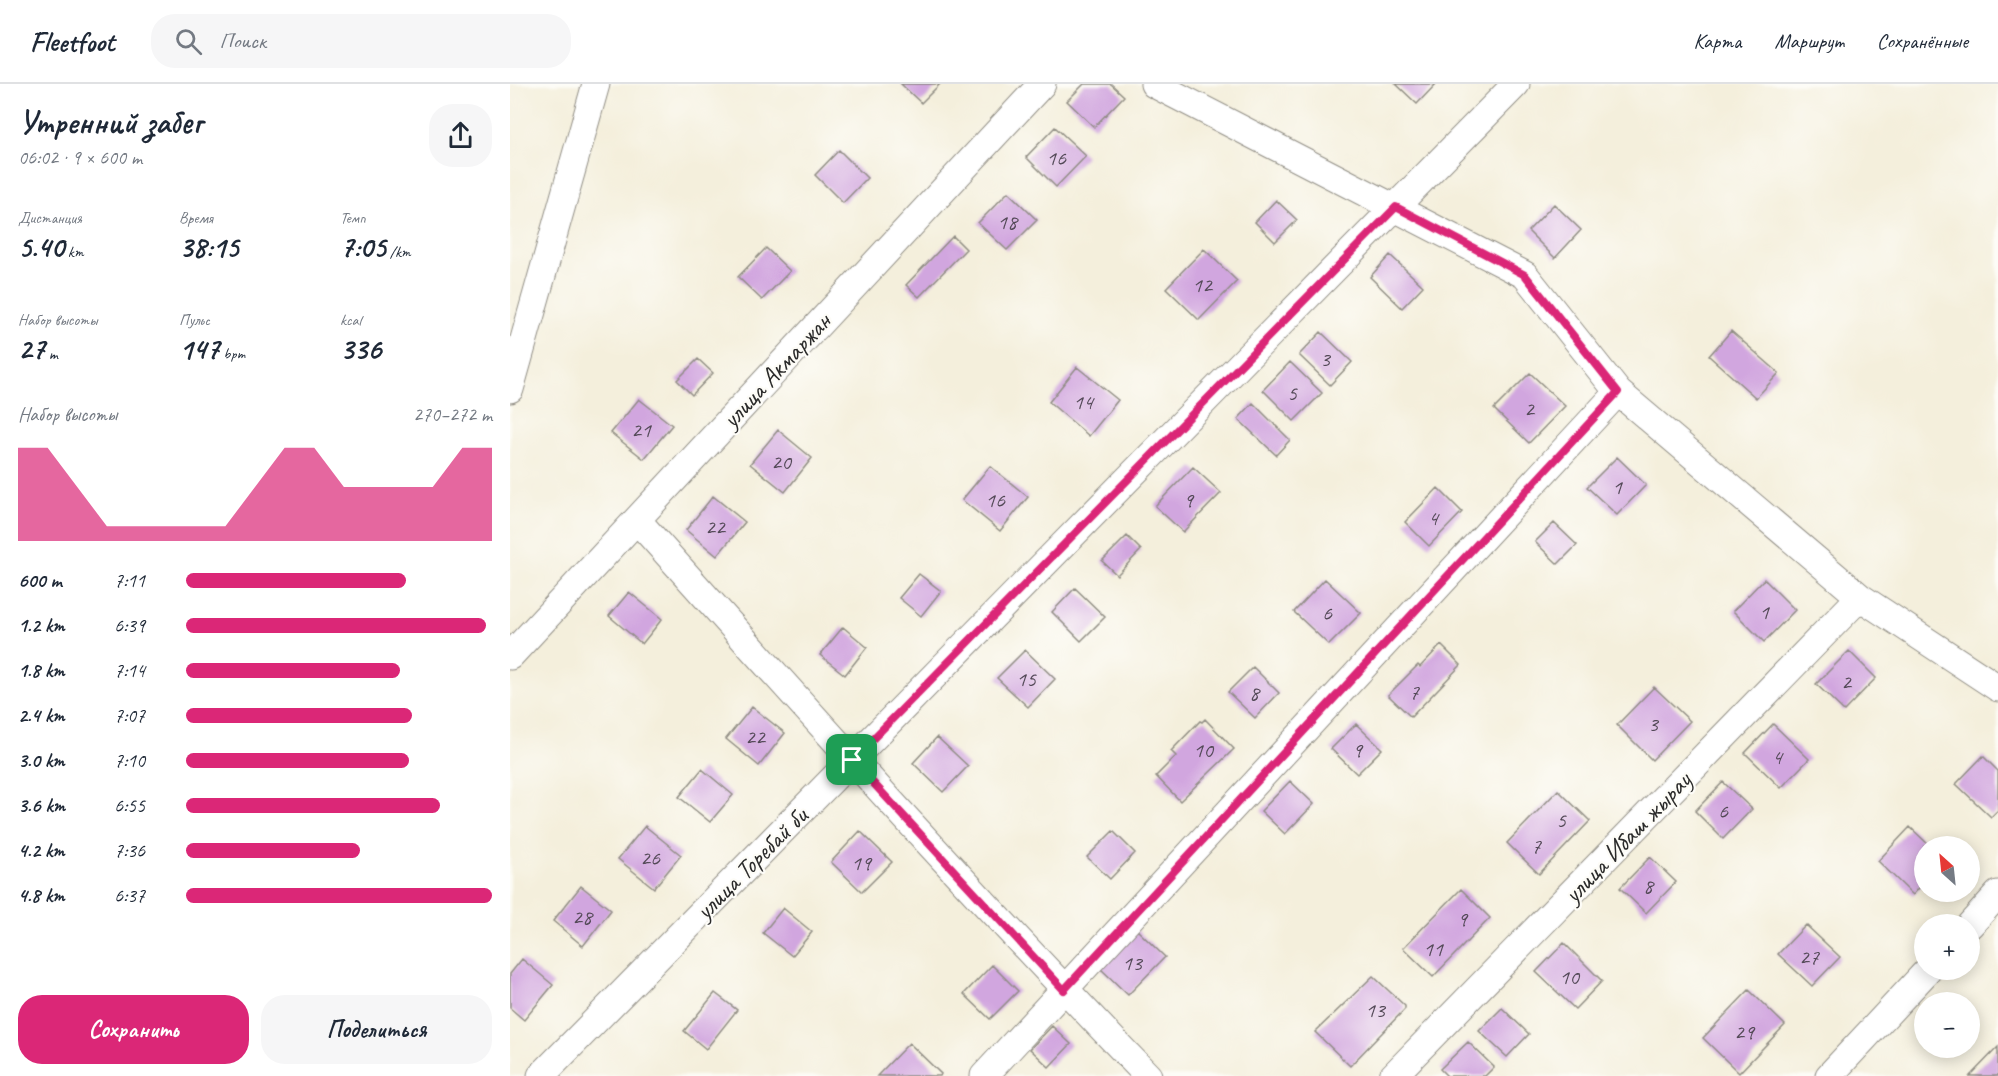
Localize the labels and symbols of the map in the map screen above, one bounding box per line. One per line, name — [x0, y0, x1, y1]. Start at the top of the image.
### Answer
house number: 16 — [1046, 144, 1067, 172]
house number: 18 — [997, 208, 1019, 236]
house number: 12 — [1192, 271, 1214, 299]
street label: улица Акмаржан — [713, 305, 839, 437]
house number: 3 — [1320, 345, 1332, 373]
house number: 5 — [1287, 379, 1298, 407]
house number: 14 — [1073, 388, 1095, 416]
house number: 2 — [1524, 395, 1536, 423]
house number: 21 — [631, 416, 652, 444]
house number: 20 — [771, 448, 793, 476]
house number: 1 — [1612, 473, 1623, 501]
house number: 16 — [985, 486, 1006, 514]
house number: 9 — [1183, 486, 1195, 514]
house number: 4 — [1428, 504, 1440, 532]
house number: 22 — [705, 513, 727, 541]
house number: 1 — [1759, 598, 1770, 626]
house number: 6 — [1322, 599, 1333, 627]
house number: 15 — [1016, 665, 1037, 693]
house number: 2 — [1841, 668, 1853, 696]
house number: 7 — [1409, 678, 1420, 706]
house number: 8 — [1249, 679, 1261, 707]
house number: 3 — [1648, 710, 1660, 738]
house number: 22 — [745, 723, 767, 751]
pin — [826, 734, 877, 785]
house number: 10 — [1193, 736, 1215, 764]
house number: 9 — [1352, 736, 1364, 764]
house number: 4 — [1772, 743, 1784, 771]
street label: улица Ибаш жырау — [1555, 763, 1700, 911]
house number: 6 — [1718, 797, 1729, 825]
street label: улица Торебай би — [687, 799, 816, 928]
house number: 5 — [1556, 806, 1567, 834]
house number: 7 — [1531, 832, 1542, 860]
north arrow — [1914, 836, 1980, 902]
house number: 26 — [640, 844, 661, 872]
house number: 19 — [851, 849, 873, 877]
house number: 8 — [1643, 872, 1655, 900]
house number: 28 — [572, 903, 594, 931]
house number: 9 — [1457, 905, 1469, 933]
house number: 11 — [1423, 935, 1444, 963]
house number: 27 — [1799, 943, 1820, 971]
house number: 13 — [1122, 949, 1144, 977]
house number: 10 — [1559, 963, 1581, 991]
house number: 13 — [1365, 996, 1387, 1024]
house number: 29 — [1734, 1018, 1756, 1046]

